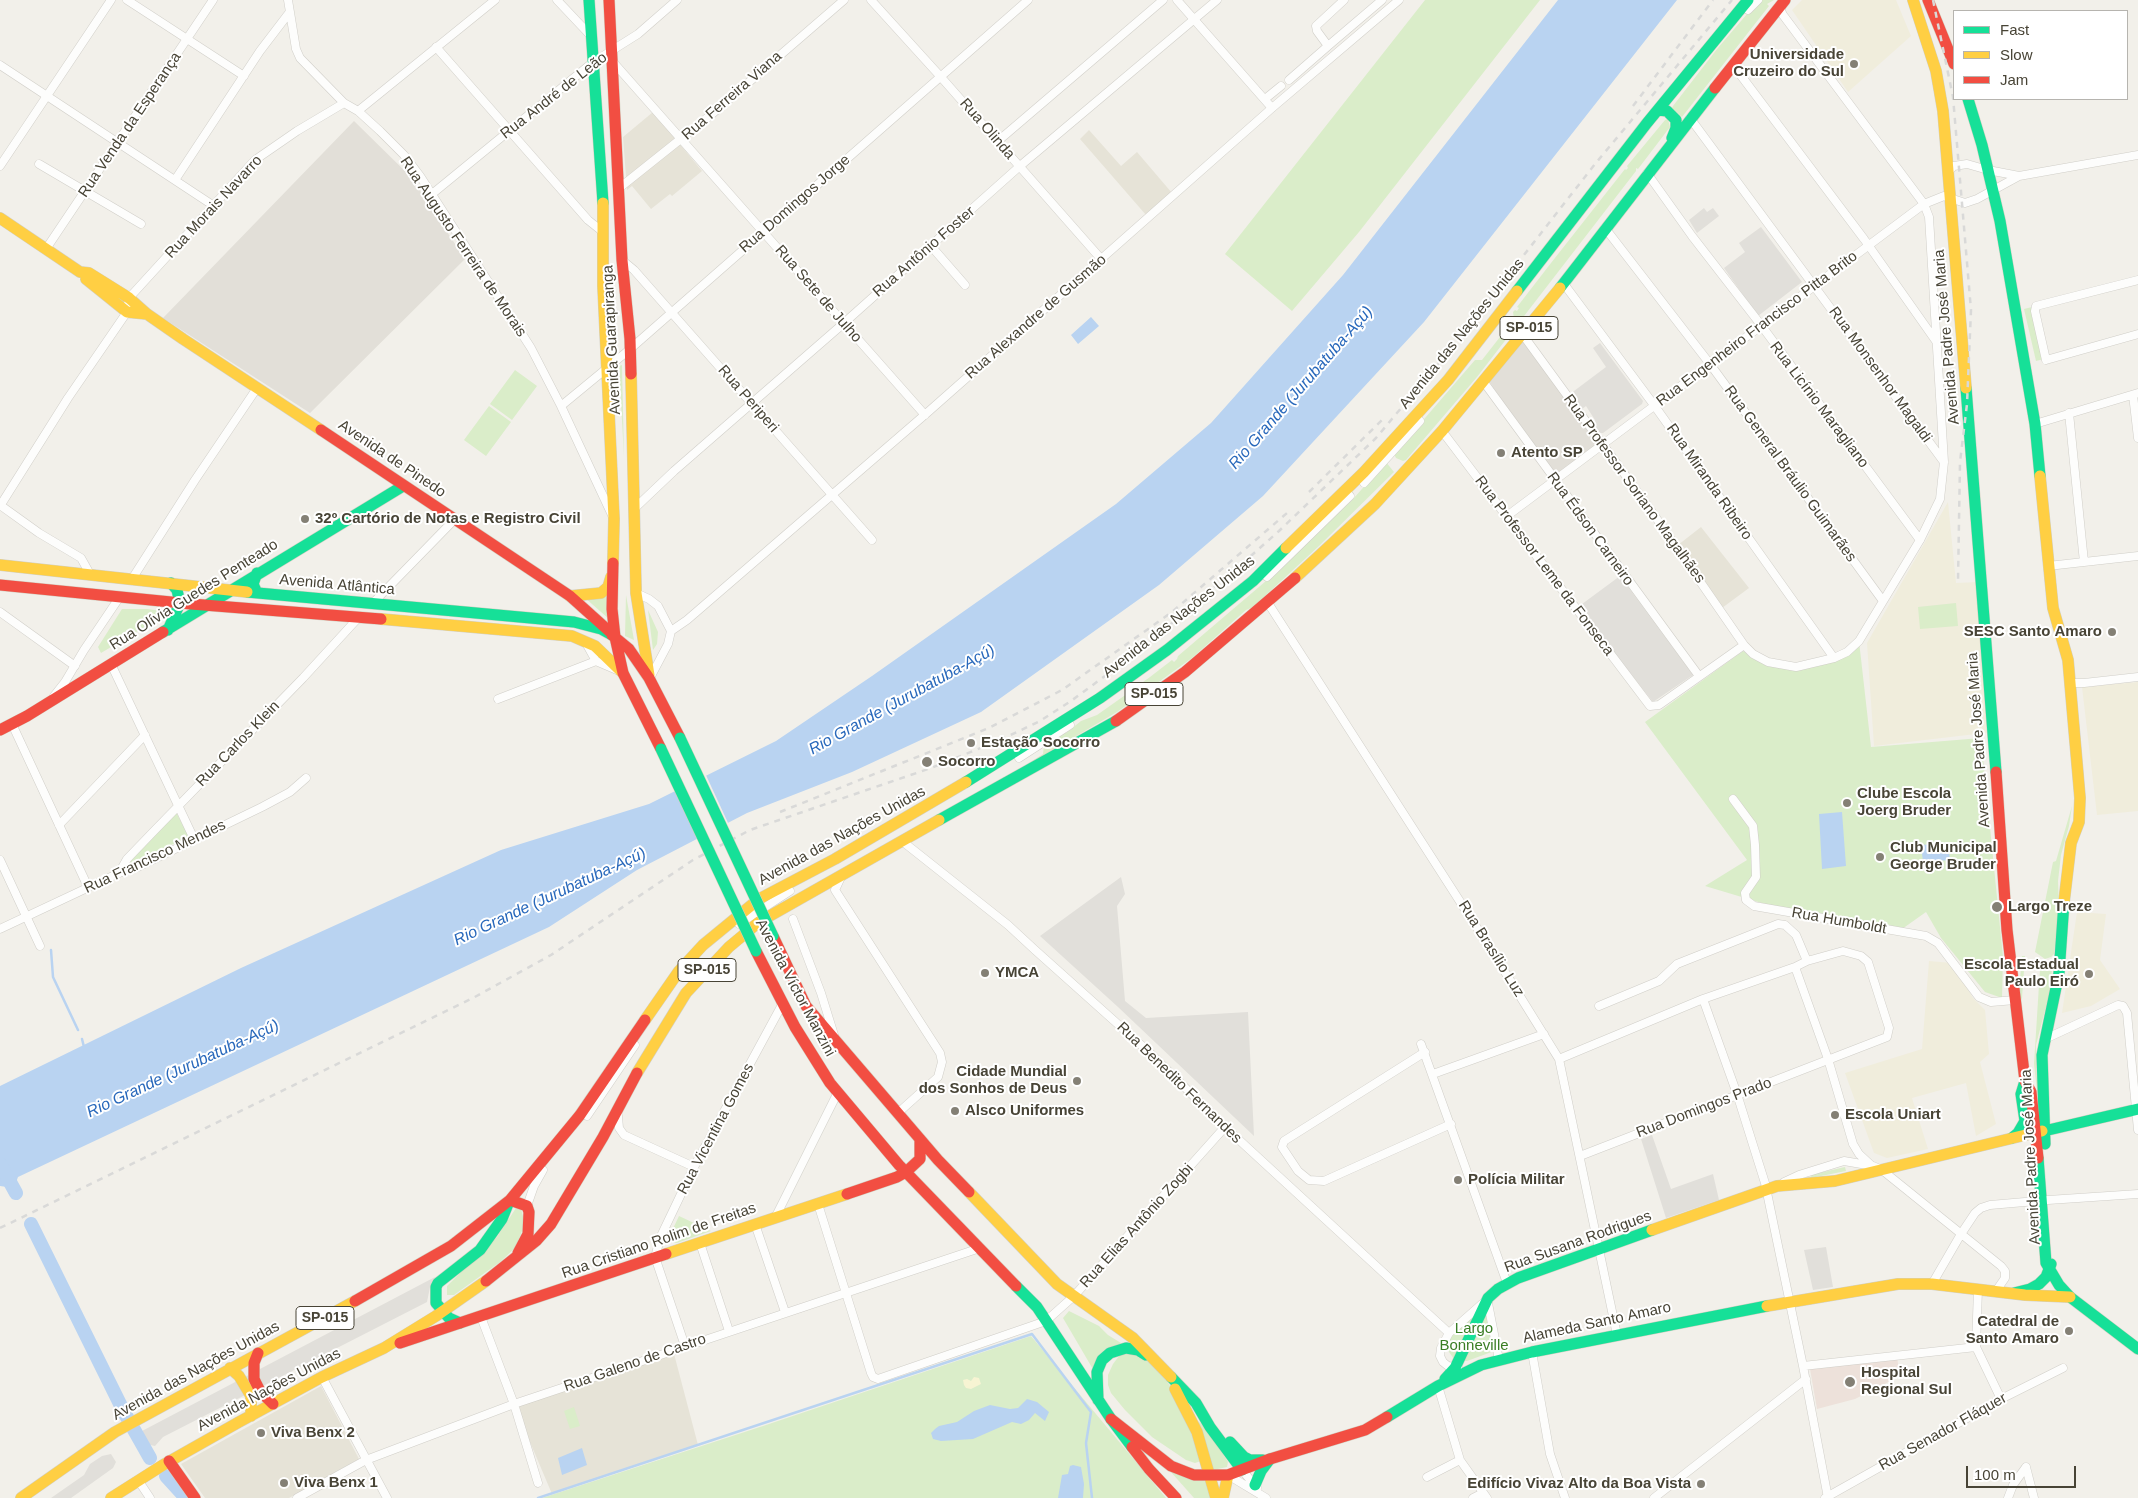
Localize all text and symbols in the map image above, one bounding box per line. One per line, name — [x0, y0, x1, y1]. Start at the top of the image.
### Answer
legend — [1953, 10, 2128, 100]
text: Fast — [2000, 21, 2029, 38]
place label: Universidade Cruzeiro do Sul — [1733, 46, 1844, 81]
text: Slow — [2000, 46, 2033, 63]
street label: Rua Ferreira Viana — [678, 48, 786, 144]
street label: Rua Venda da Esperança — [75, 49, 185, 201]
street label: Rua André de Leão — [497, 49, 611, 143]
marker: Universidade Cruzeiro do Sul — [1848, 58, 1860, 70]
text: Jam — [2000, 71, 2028, 88]
street label: Rua Olinda — [956, 95, 1018, 163]
street label: Rua Domingos Jorge — [736, 151, 854, 257]
street label: Rua Morais Navarro — [162, 152, 266, 262]
street label: Rua Augusto Ferreira de Morais — [396, 153, 530, 341]
street label: Rua Antônio Foster — [869, 203, 979, 301]
street label: Rua Sete de Julho — [771, 242, 865, 346]
street label: Rua Engenheiro Francisco Pitta Brito — [1653, 248, 1861, 410]
street label: Avenida Padre José Maria — [1930, 249, 1964, 425]
street label: Rua Alexandre de Gusmão — [962, 251, 1110, 383]
street label: Avenida das Nações Unidas — [1396, 255, 1528, 413]
street label: Avenida Guarapiranga — [599, 265, 625, 415]
water label: Rio Grande (Jurubatuba-Açú) — [1225, 303, 1377, 473]
street label: Rua Monsenhor Magaldi — [1825, 304, 1935, 446]
road number: SP-015 — [1500, 316, 1558, 339]
street label: Rua Licínio Maragliano — [1766, 338, 1872, 472]
street label: Rua Periperi — [714, 362, 782, 436]
street label: Rua General Bráulio Guimarães — [1720, 382, 1860, 566]
street label: Rua Professor Soriano Magalhães — [1559, 391, 1709, 587]
street label: Avenida de Pinedo — [335, 416, 449, 502]
street label: Rua Miranda Ribeiro — [1662, 420, 1756, 544]
place label: Atento SP — [1511, 444, 1583, 462]
marker: Atento SP — [1495, 447, 1507, 459]
street label: Rua Édson Carneiro — [1543, 469, 1637, 589]
street label: Rua Professor Leme da Fonseca — [1471, 473, 1617, 659]
place label: 32º Cartório de Notas e Registro Civil — [315, 510, 581, 528]
marker: 32º Cartório de Notas e Registro Civil — [299, 513, 311, 525]
street label: Rua Olívia Guedes Penteado — [106, 536, 282, 654]
street label: Avenida das Nações Unidas — [1099, 552, 1259, 682]
street label: Avenida Atlântica — [279, 571, 395, 599]
place label: SESC Santo Amaro — [1964, 623, 2102, 641]
marker: SESC Santo Amaro — [2106, 626, 2118, 638]
water label: Rio Grande (Jurubatuba-Açú) — [806, 641, 998, 759]
street label: Avenida Padre José Maria — [1964, 652, 1994, 828]
road number: SP-015 — [1125, 682, 1183, 706]
street label: Rua Carlos Klein — [192, 697, 284, 791]
place label: Estação Socorro — [981, 734, 1100, 752]
marker: Estação Socorro — [965, 737, 977, 749]
place label: Socorro — [938, 753, 996, 771]
marker: Socorro — [920, 755, 934, 769]
street label: Avenida das Nações Unidas — [755, 783, 929, 889]
place label: Clube Escola Joerg Bruder — [1857, 785, 1951, 820]
marker: Clube Escola Joerg Bruder — [1841, 797, 1853, 809]
street label: Rua Francisco Mendes — [81, 816, 229, 898]
place label: Club Municipal George Bruder — [1890, 839, 1997, 874]
water label: Rio Grande (Jurubatuba-Açú) — [451, 844, 649, 950]
marker: Club Municipal George Bruder — [1874, 851, 1886, 863]
street label: Rua Brasílio Luz — [1454, 898, 1528, 1000]
place label: Largo Treze — [2008, 898, 2092, 916]
marker: Largo Treze — [1990, 900, 2004, 914]
street label: Rua Humboldt — [1790, 904, 1888, 938]
street label: Avenida Víctor Manzini — [751, 916, 839, 1060]
place label: Escola Estadual Paulo Eiró — [1964, 956, 2079, 991]
road number: SP-015 — [678, 958, 736, 982]
place label: YMCA — [995, 964, 1039, 982]
marker: YMCA — [979, 967, 991, 979]
marker: Escola Estadual Paulo Eiró — [2083, 968, 2095, 980]
water label: Rio Grande (Jurubatuba-Açú) — [84, 1016, 282, 1122]
street label: Rua Benedito Fernandes — [1113, 1019, 1245, 1147]
street label: Rua Vicentina Gomes — [674, 1060, 758, 1198]
place label: Cidade Mundial dos Sonhos de Deus — [919, 1063, 1067, 1098]
street label: Avenida Padre José Maria — [2017, 1069, 2045, 1245]
street label: Rua Domingos Prado — [1634, 1074, 1774, 1142]
marker: Cidade Mundial dos Sonhos de Deus — [1071, 1075, 1083, 1087]
place label: Alsco Uniformes — [965, 1102, 1084, 1120]
marker: Alsco Uniformes — [949, 1105, 961, 1117]
place label: Escola Uniart — [1845, 1106, 1941, 1124]
marker: Escola Uniart — [1829, 1109, 1841, 1121]
street label: Rua Elias Antônio Zogbi — [1076, 1160, 1198, 1292]
place label: Polícia Militar — [1468, 1171, 1565, 1189]
marker: Polícia Militar — [1452, 1174, 1464, 1186]
street label: Rua Cristiano Rolim de Freitas — [560, 1199, 758, 1283]
street label: Rua Susana Rodrigues — [1502, 1207, 1654, 1277]
street label: Alameda Santo Amaro — [1521, 1299, 1673, 1347]
road number: SP-015 — [296, 1306, 354, 1330]
place label: Catedral de Santo Amaro — [1966, 1313, 2059, 1348]
street label: Avenida das Nações Unidas — [109, 1318, 283, 1424]
park label: Largo Bonneville — [1439, 1320, 1509, 1355]
marker: Catedral de Santo Amaro — [2063, 1325, 2075, 1337]
street label: Rua Galeno de Castro — [562, 1330, 708, 1396]
street label: Avenida Nações Unidas — [194, 1345, 344, 1435]
place label: Hospital Regional Sul — [1861, 1364, 1952, 1399]
marker: Hospital Regional Sul — [1843, 1375, 1857, 1389]
street label: Rua Senador Fláquer — [1876, 1389, 2010, 1475]
place label: Viva Benx 2 — [271, 1424, 355, 1442]
marker: Viva Benx 2 — [255, 1427, 267, 1439]
scale bar — [1968, 1456, 2078, 1488]
text: 100 m — [1974, 1466, 2016, 1483]
place label: Viva Benx 1 — [294, 1474, 378, 1492]
place label: Edifício Vivaz Alto da Boa Vista — [1467, 1475, 1691, 1493]
marker: Viva Benx 1 — [278, 1477, 290, 1489]
marker: Edifício Vivaz Alto da Boa Vista — [1695, 1478, 1707, 1490]

